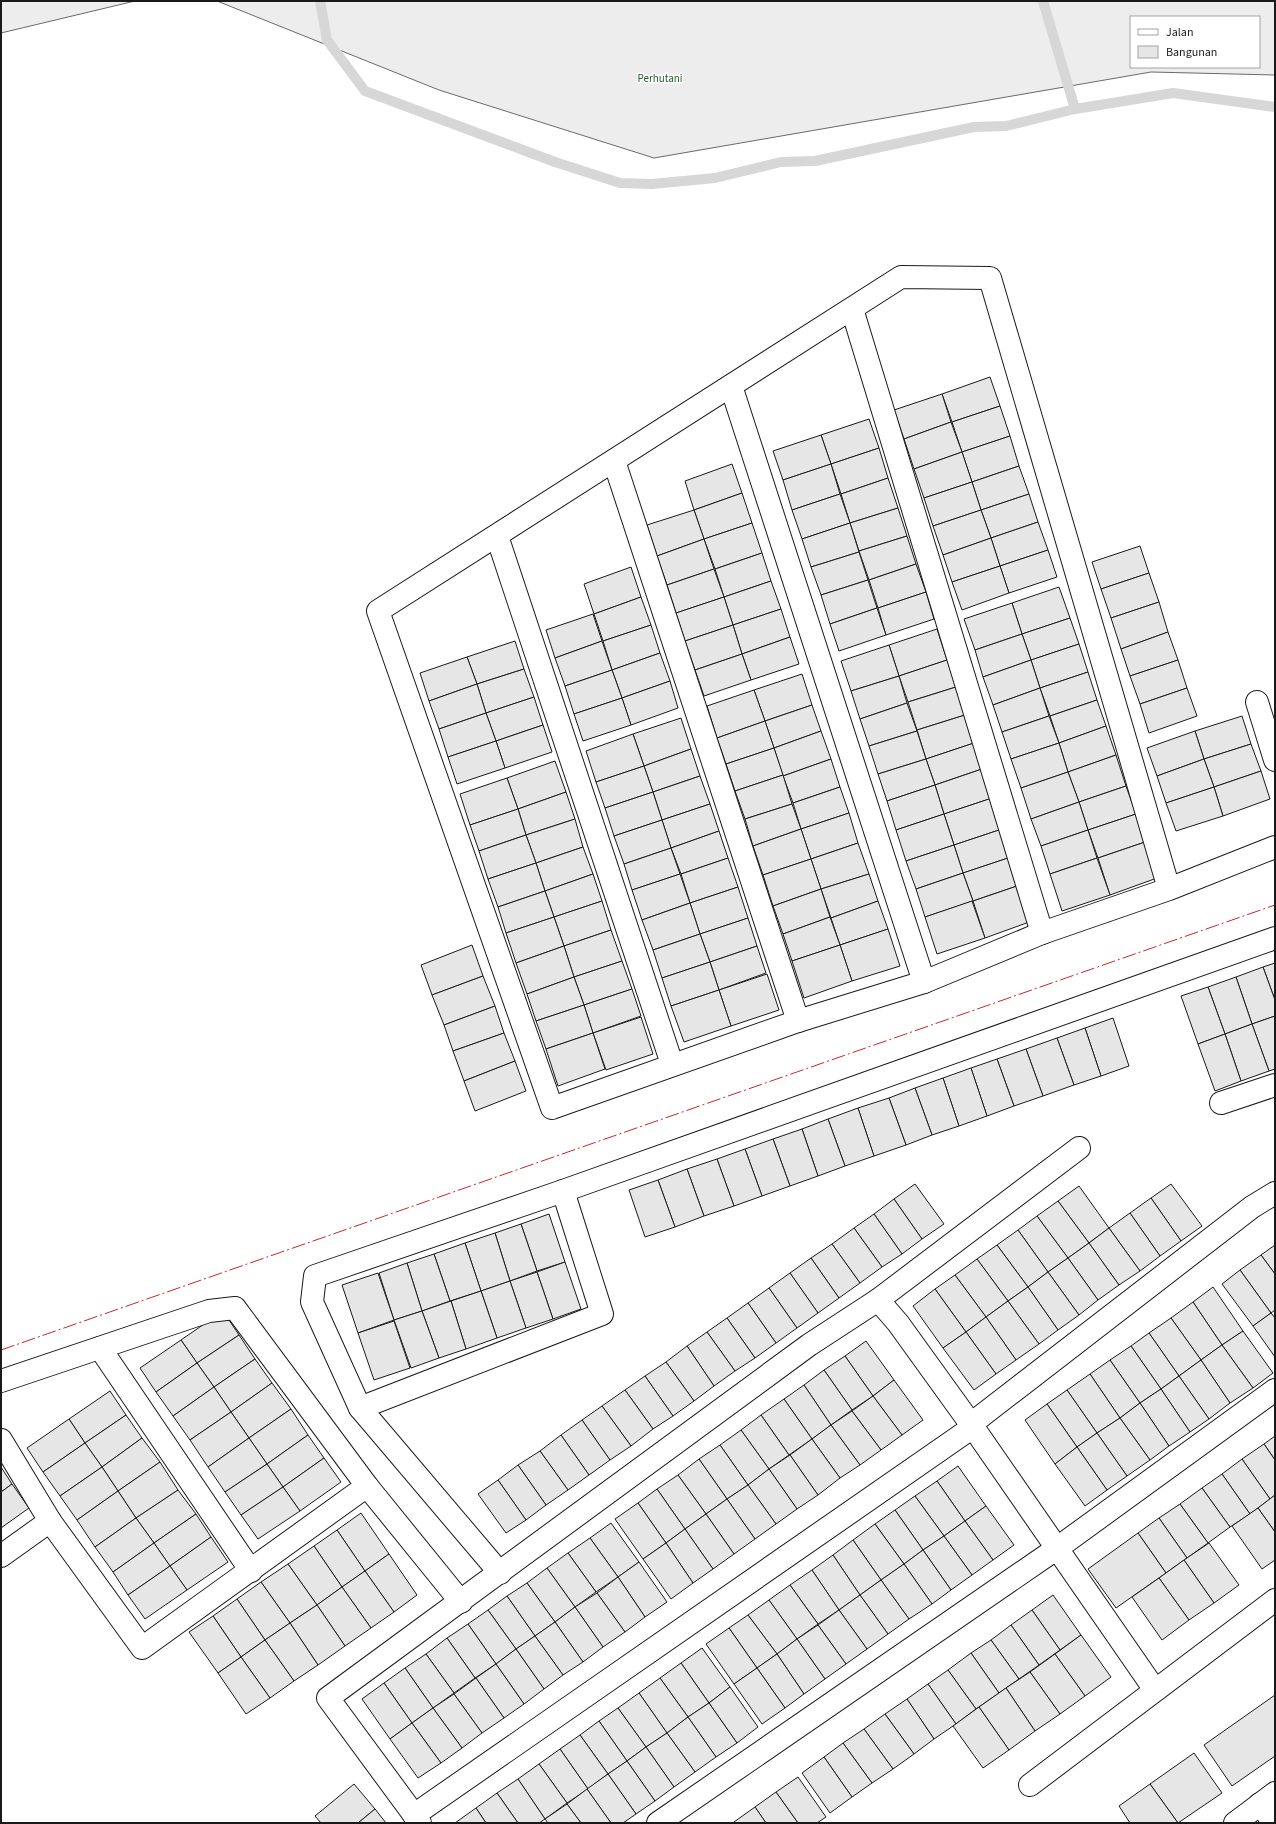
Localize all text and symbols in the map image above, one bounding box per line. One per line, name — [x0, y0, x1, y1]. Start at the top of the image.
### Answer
legend — [1130, 16, 1260, 68]
text: Jalan — [1166, 24, 1193, 41]
text: Bangunan — [1166, 44, 1217, 61]
park label: Perhutani — [638, 71, 682, 86]

